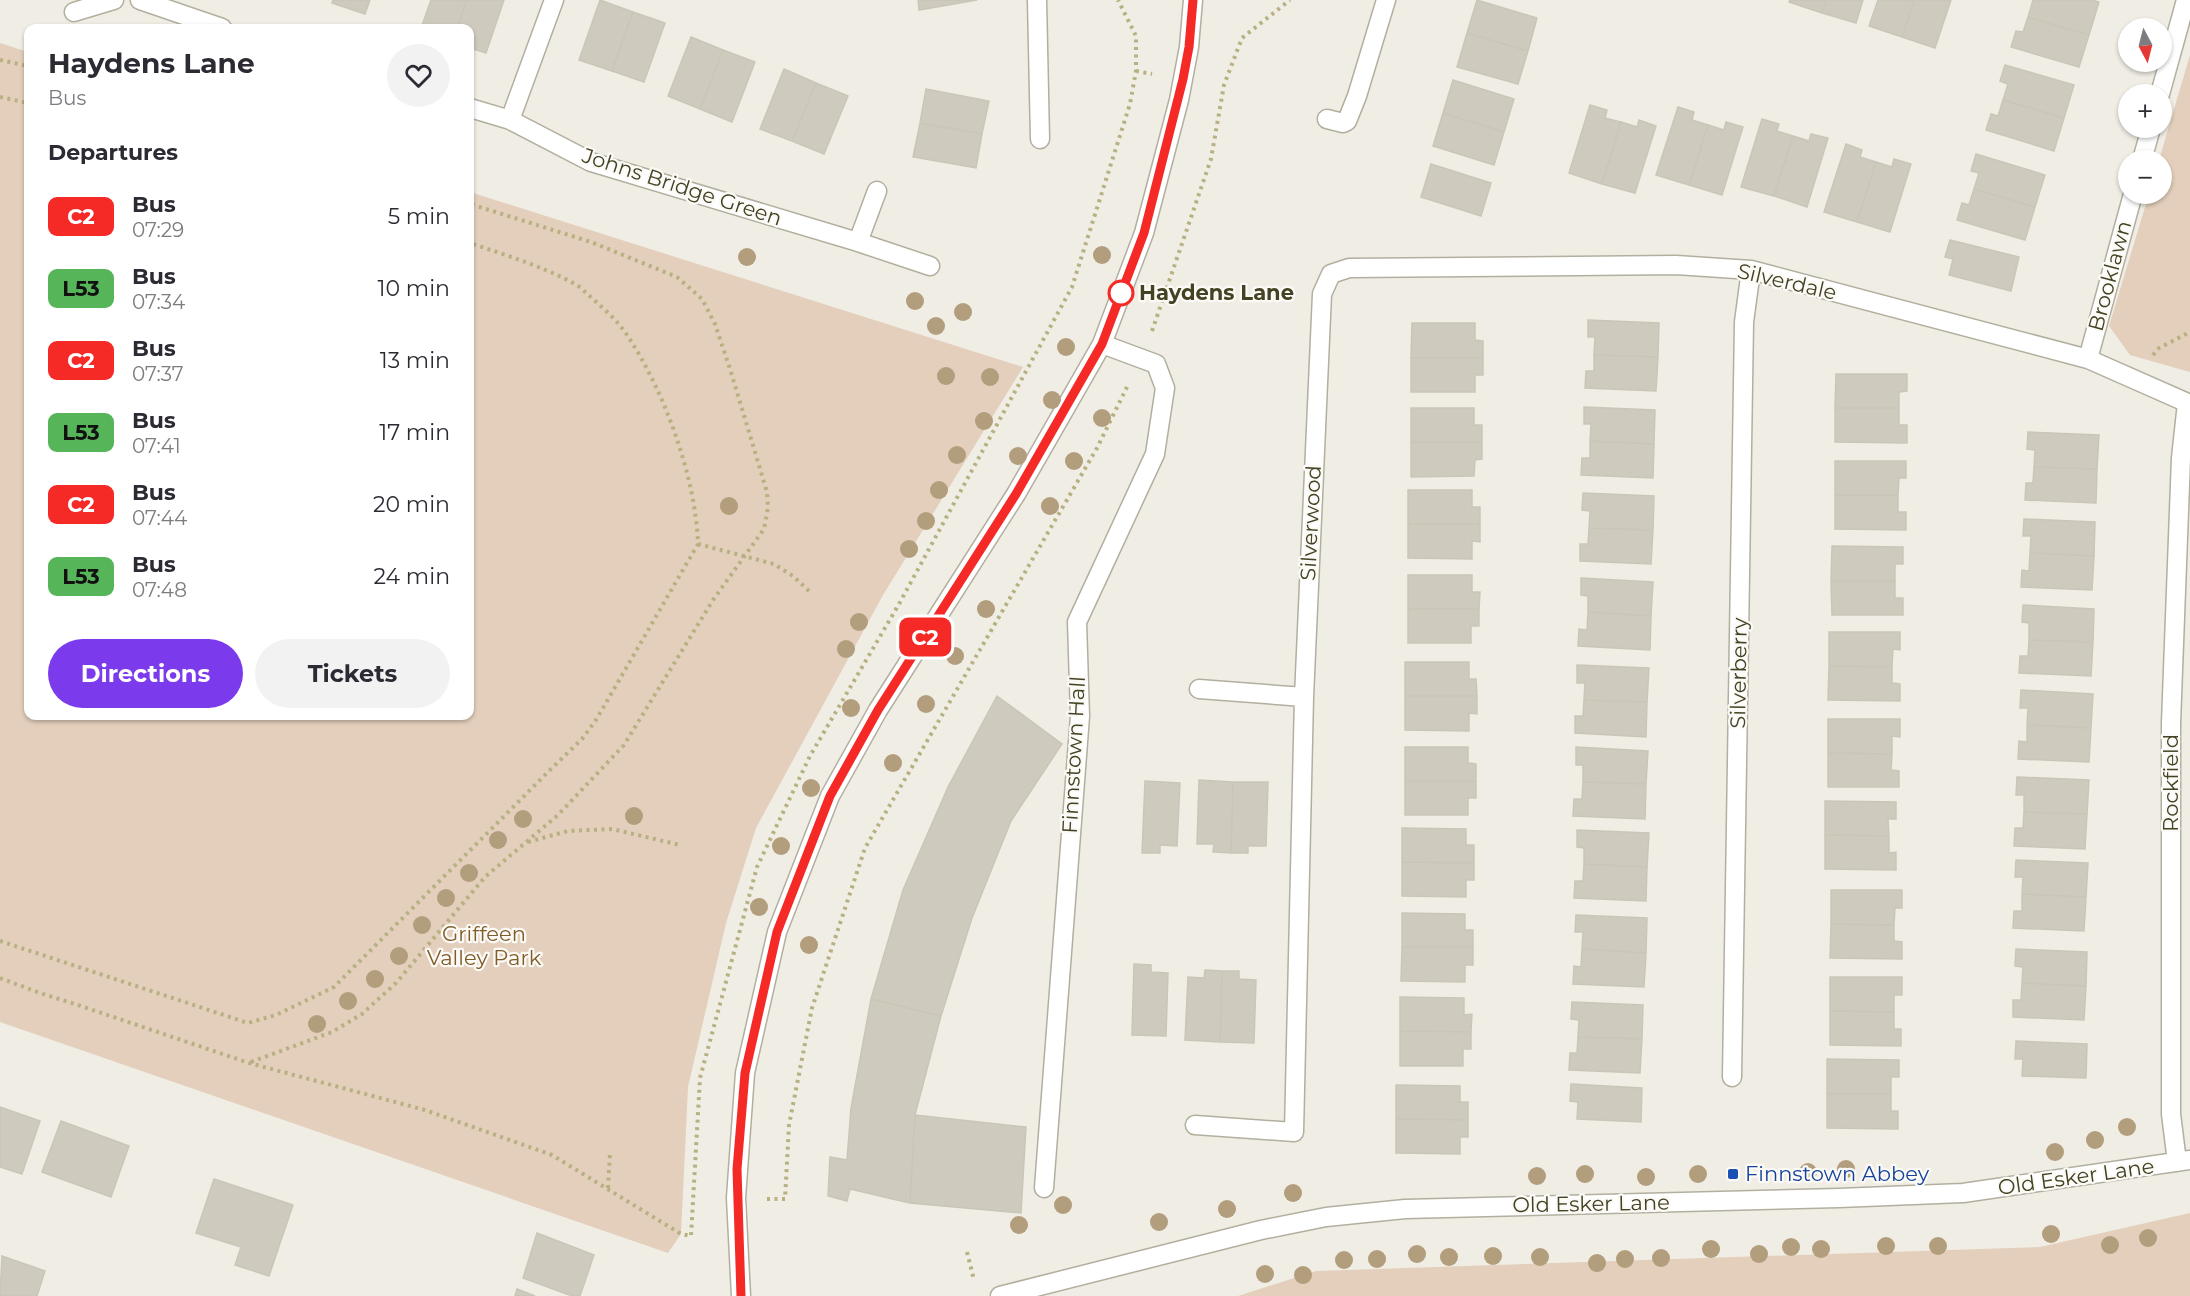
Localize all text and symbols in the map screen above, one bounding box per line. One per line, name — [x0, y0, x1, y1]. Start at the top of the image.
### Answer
north arrow — [2118, 18, 2172, 72]
map controls — [2118, 18, 2172, 204]
button: heart — [387, 44, 450, 107]
text: Haydens Lane — [48, 46, 255, 80]
button: + — [2118, 84, 2172, 138]
text: Bus — [48, 86, 86, 110]
text: Departures — [48, 139, 178, 166]
street label: Johns Bridge Green — [578, 142, 785, 231]
button: − — [2118, 150, 2172, 204]
text: Bus — [132, 191, 176, 218]
text: 5 min — [388, 203, 450, 230]
text: C2 — [67, 204, 95, 229]
text: 07:29 — [132, 218, 184, 242]
street label: Brooklawn — [2083, 218, 2136, 334]
street label: Silverdale — [1735, 258, 1839, 305]
text: Bus — [132, 263, 176, 290]
text: 10 min — [378, 275, 450, 302]
text: L53 — [62, 276, 100, 301]
marker: Haydens Lane — [1108, 280, 1134, 306]
place label: Haydens Lane — [1139, 280, 1294, 305]
text: 07:34 — [132, 290, 185, 314]
text: Bus — [132, 335, 176, 362]
text: 13 min — [380, 347, 450, 374]
text: C2 — [67, 348, 95, 373]
text: 07:37 — [132, 362, 184, 386]
text: Bus — [132, 407, 176, 434]
text: 17 min — [379, 419, 450, 446]
text: L53 — [62, 420, 100, 445]
text: 07:41 — [132, 434, 181, 458]
street label: Silverwood — [1295, 465, 1326, 581]
text: Bus — [132, 479, 176, 506]
text: 20 min — [373, 491, 450, 518]
text: C2 — [67, 492, 95, 517]
text: 07:44 — [132, 506, 187, 530]
text: Bus — [132, 551, 176, 578]
text: 24 min — [374, 563, 450, 590]
text: L53 — [62, 564, 100, 589]
text: 07:48 — [132, 578, 187, 602]
street label: Silverberry — [1725, 617, 1752, 729]
line badge: C2 — [898, 618, 952, 656]
text: C2 — [911, 625, 939, 650]
button: Directions — [48, 639, 243, 708]
button: Tickets — [255, 639, 450, 708]
street label: Finnstown Hall — [1057, 676, 1090, 834]
street label: Rockfield — [2158, 734, 2183, 832]
park label: Griffeen Valley Park — [427, 921, 542, 970]
street label: Old Esker Lane — [1996, 1153, 2156, 1200]
place label: Finnstown Abbey — [1745, 1161, 1930, 1186]
marker: Finnstown Abbey — [1726, 1167, 1740, 1181]
street label: Old Esker Lane — [1512, 1190, 1670, 1217]

